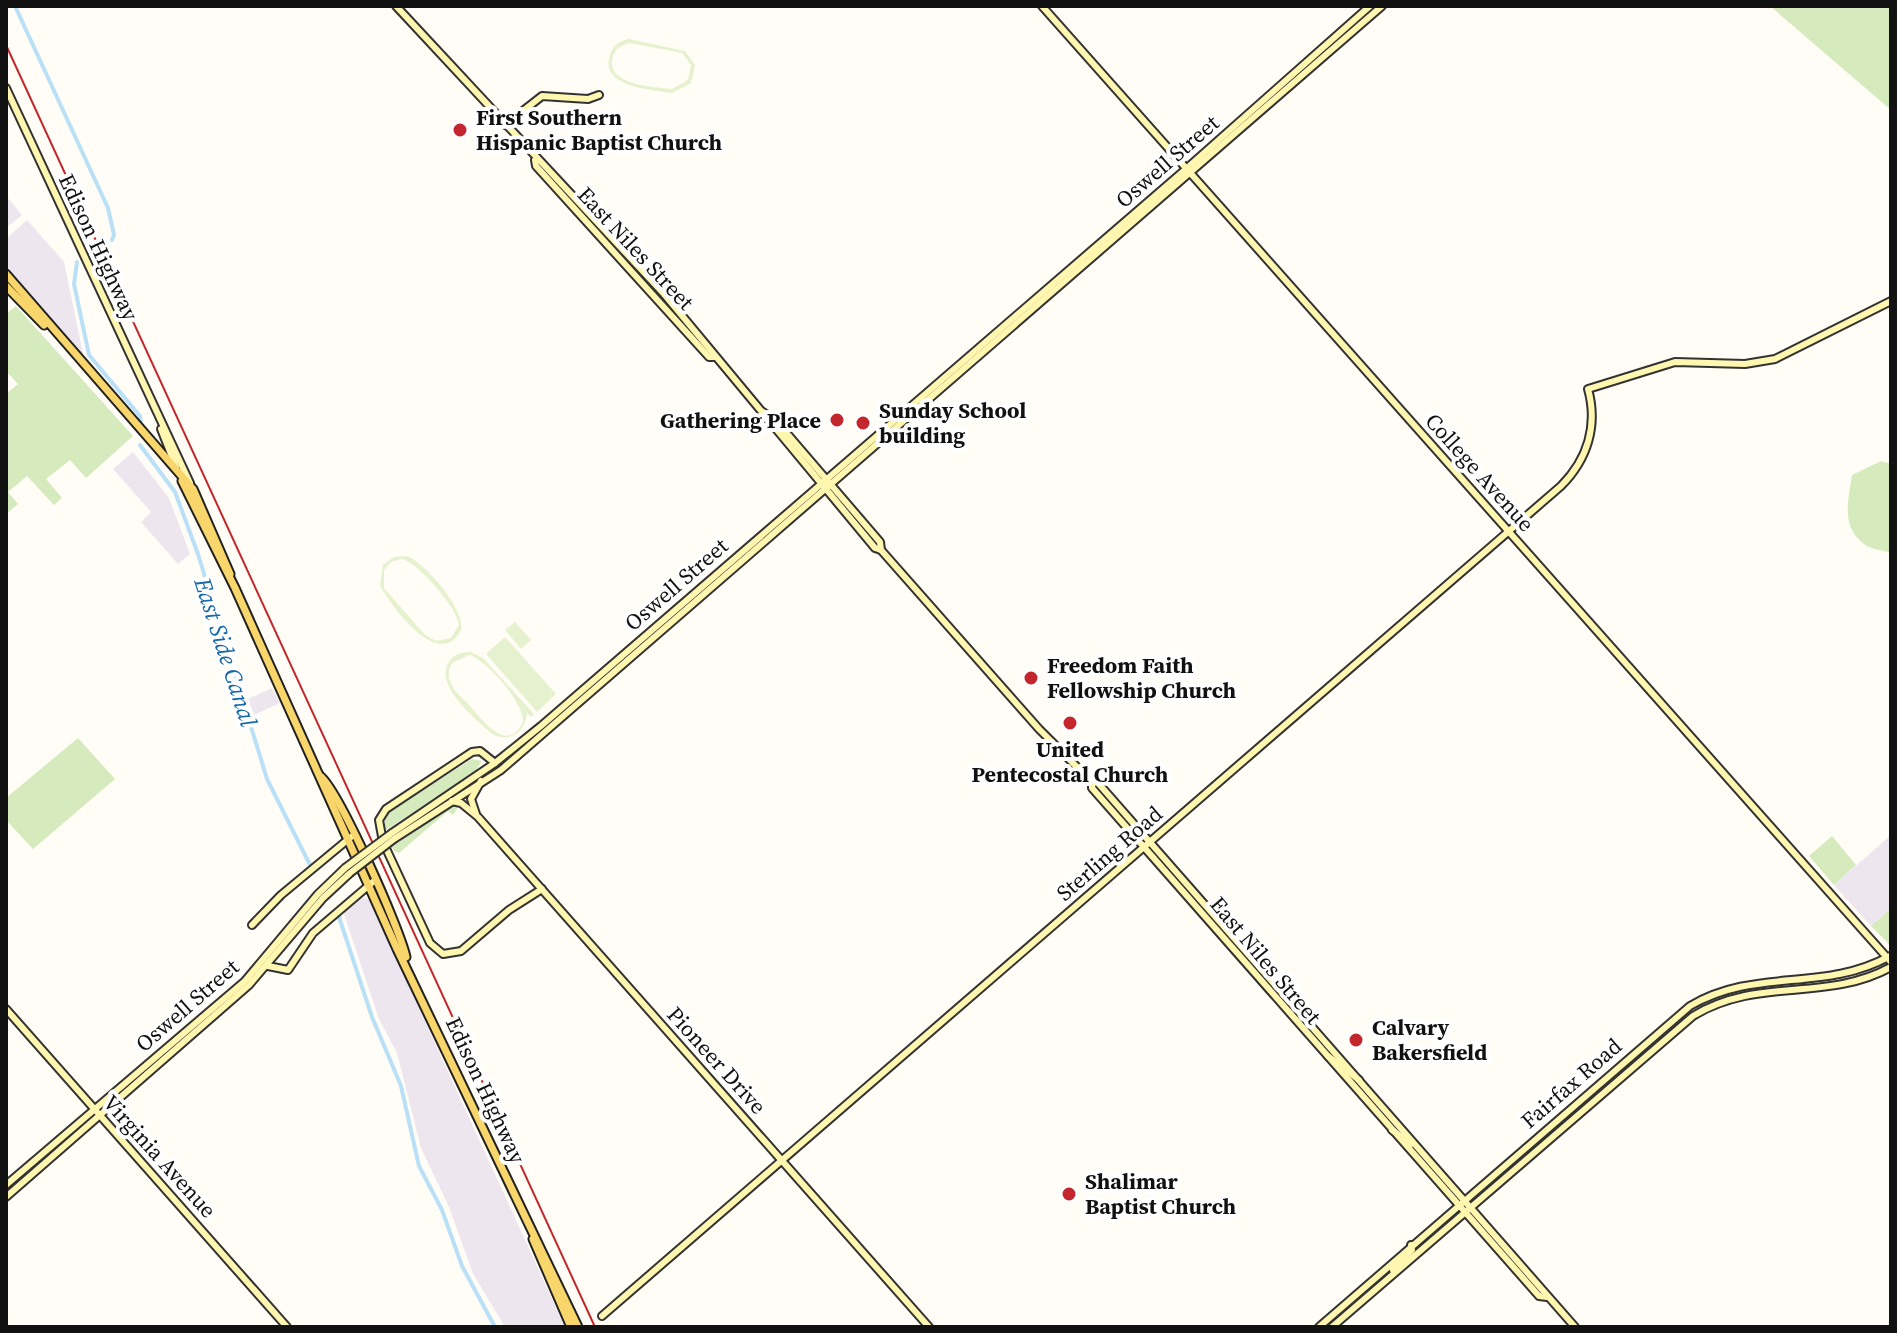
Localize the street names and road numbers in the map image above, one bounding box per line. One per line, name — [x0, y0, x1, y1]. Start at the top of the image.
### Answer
street label: Oswell Street — [1109, 107, 1226, 214]
street label: Edison Highway — [52, 169, 146, 326]
street label: East Niles Street — [571, 180, 702, 317]
street label: College Avenue — [1419, 406, 1541, 538]
street label: Oswell Street — [618, 530, 735, 637]
street label: Sterling Road — [1050, 798, 1169, 907]
street label: East Niles Street — [1204, 890, 1329, 1031]
street label: Oswell Street — [129, 951, 246, 1058]
street label: Pioneer Drive — [661, 1000, 773, 1120]
street label: Edison Highway — [439, 1012, 533, 1169]
street label: Fairfax Road — [1514, 1031, 1628, 1135]
street label: Virginia Avenue — [97, 1088, 223, 1224]

